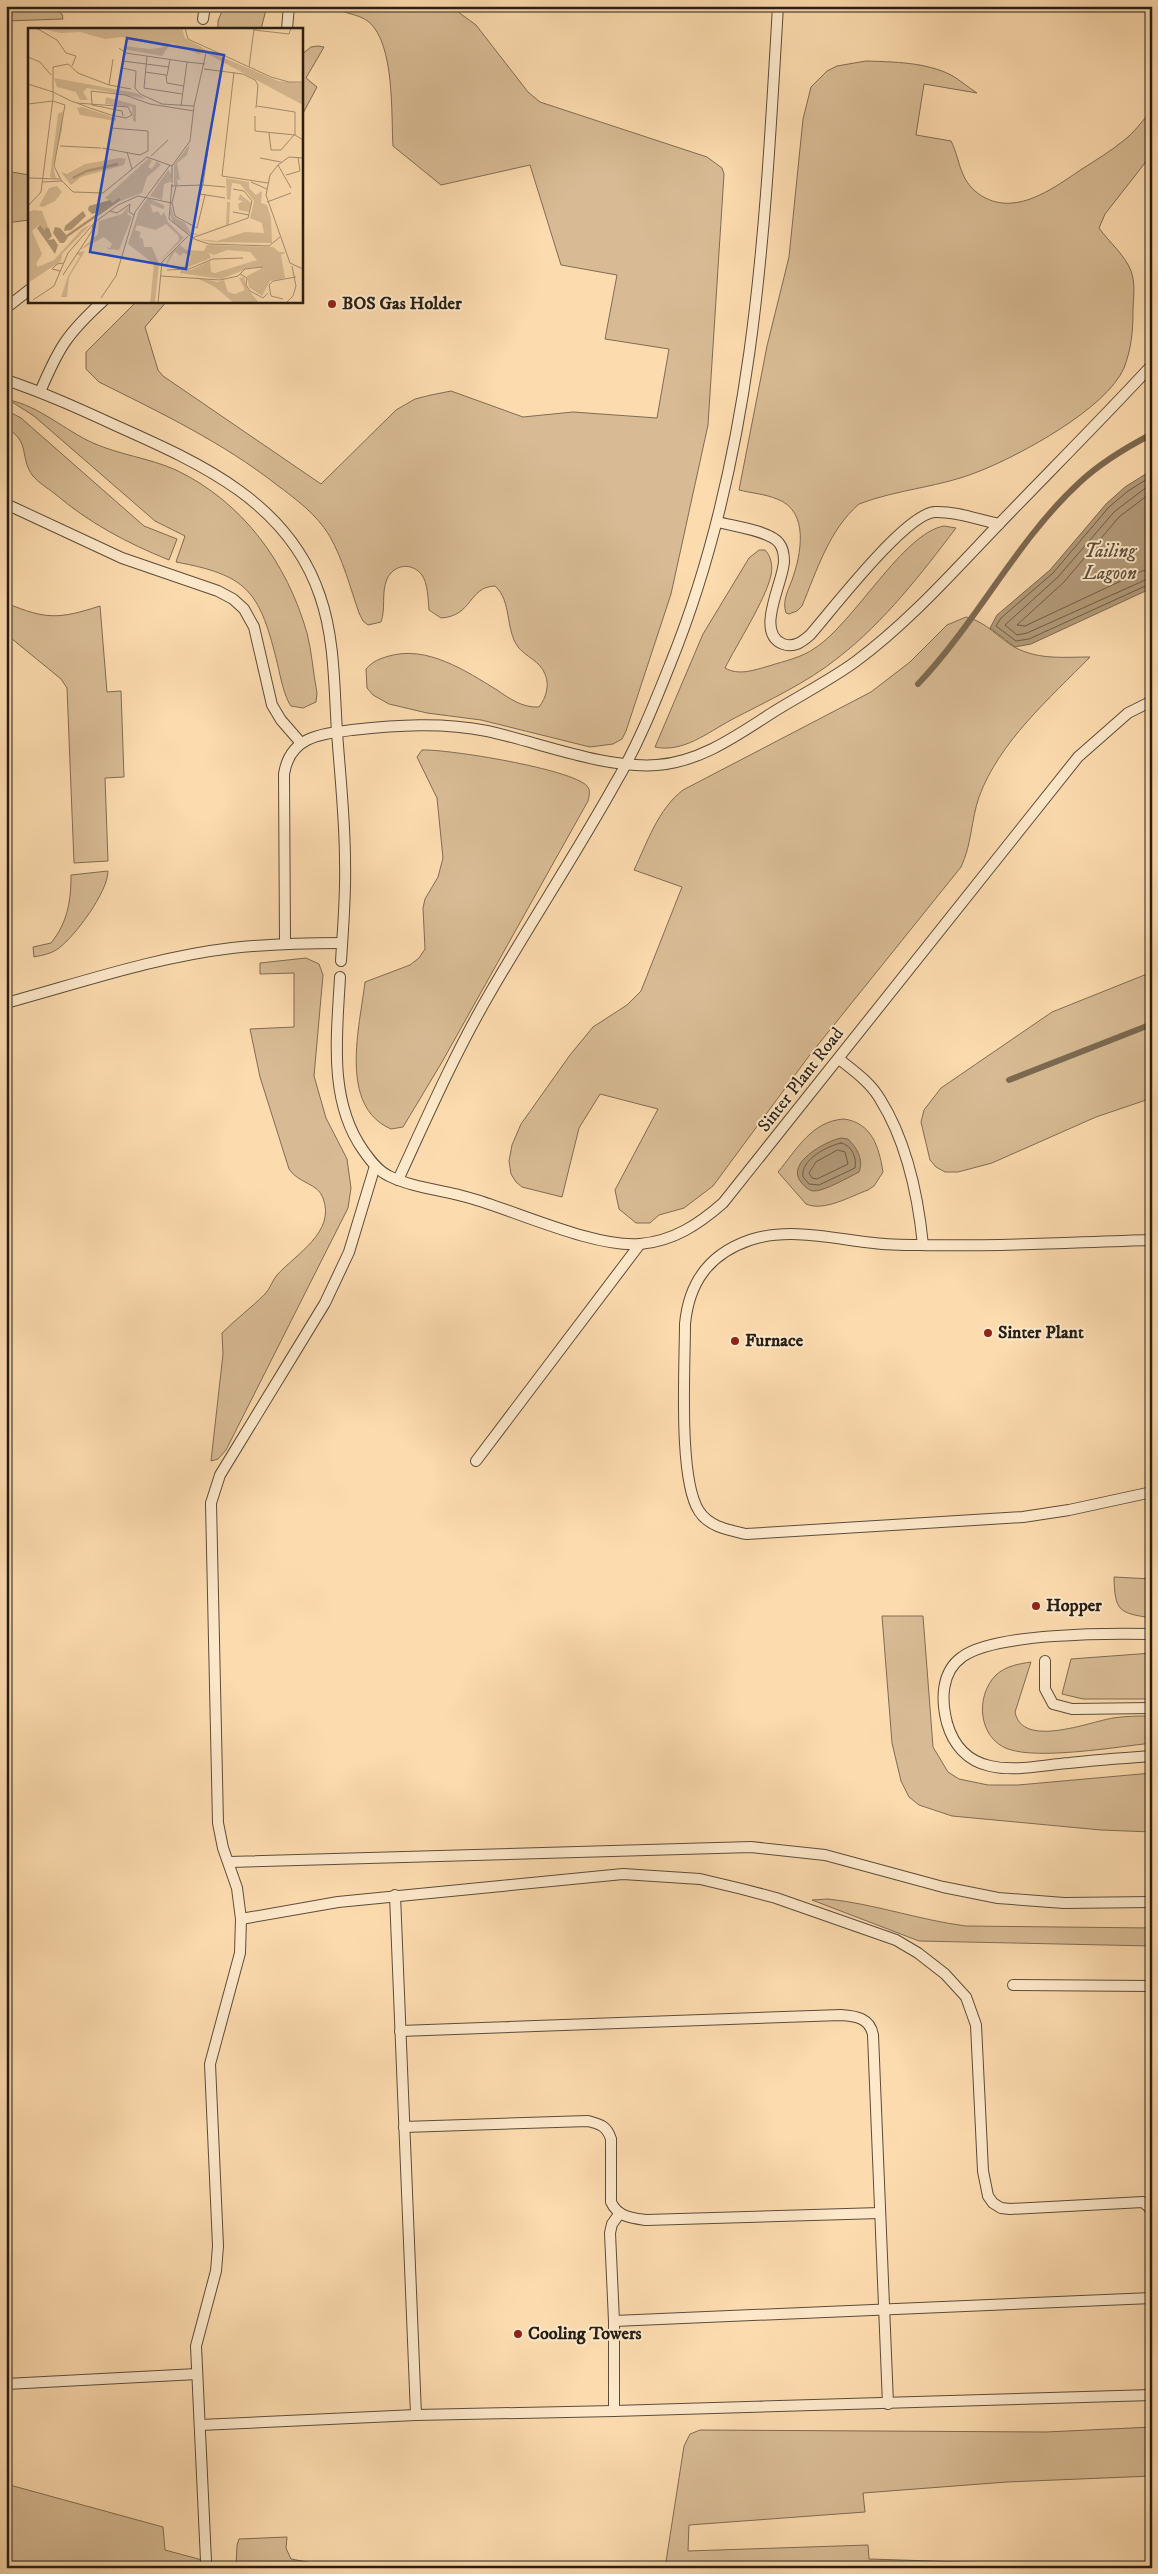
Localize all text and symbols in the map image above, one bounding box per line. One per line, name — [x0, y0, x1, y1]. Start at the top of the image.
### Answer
inset map — [28, 28, 302, 302]
place label: BOS Gas Holder — [342, 293, 462, 315]
marker: BOS Gas Holder — [326, 298, 338, 310]
water label: Tailing Lagoon — [1082, 540, 1137, 585]
street label: Sinter Plant Road — [753, 1023, 849, 1137]
place label: Sinter Plant — [998, 1322, 1084, 1344]
marker: Sinter Plant — [982, 1327, 994, 1339]
place label: Furnace — [745, 1330, 804, 1352]
marker: Furnace — [729, 1335, 741, 1347]
place label: Hopper — [1046, 1595, 1102, 1617]
marker: Hopper — [1030, 1600, 1042, 1612]
place label: Cooling Towers — [528, 2323, 642, 2345]
marker: Cooling Towers — [512, 2328, 524, 2340]

